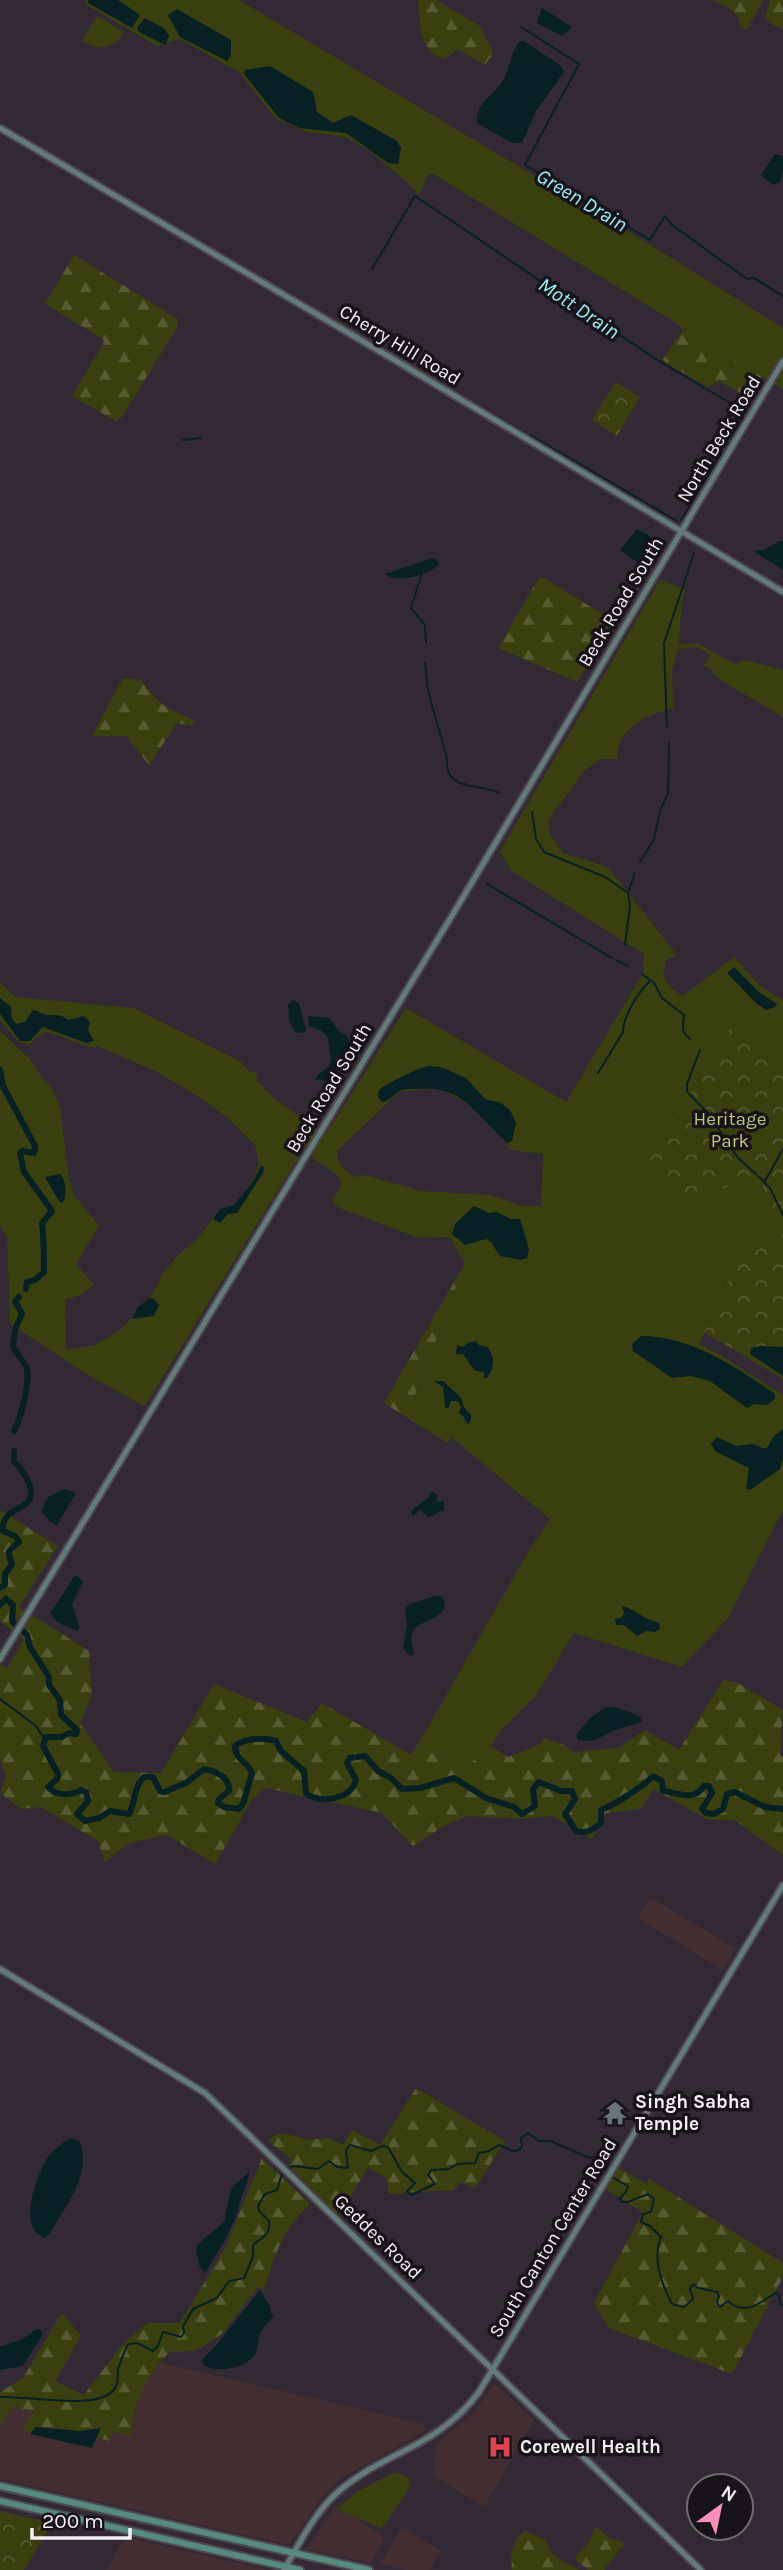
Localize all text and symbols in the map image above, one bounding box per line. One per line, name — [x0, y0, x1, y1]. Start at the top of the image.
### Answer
water label: Green Drain — [532, 163, 632, 237]
water label: Mott Drain — [534, 272, 624, 344]
street label: Cherry Hill Road — [336, 300, 464, 390]
street label: North Beck Road — [673, 372, 765, 506]
street label: Beck Road South — [574, 533, 668, 671]
street label: Beck Road South — [282, 1019, 376, 1157]
park label: Heritage Park — [693, 1108, 767, 1152]
place label: Singh Sabha Temple — [635, 2091, 751, 2135]
temple icon: Singh Sabha Temple — [601, 2099, 629, 2127]
street label: South Canton Center Road — [485, 2134, 621, 2342]
street label: Geddes Road — [330, 2190, 426, 2284]
hospital icon: Corewell Health — [486, 2433, 514, 2461]
place label: Corewell Health — [520, 2436, 661, 2458]
north arrow — [685, 2472, 755, 2542]
text: N — [717, 2481, 740, 2507]
scale bar — [32, 2496, 130, 2540]
text: 200 m — [42, 2509, 104, 2533]

